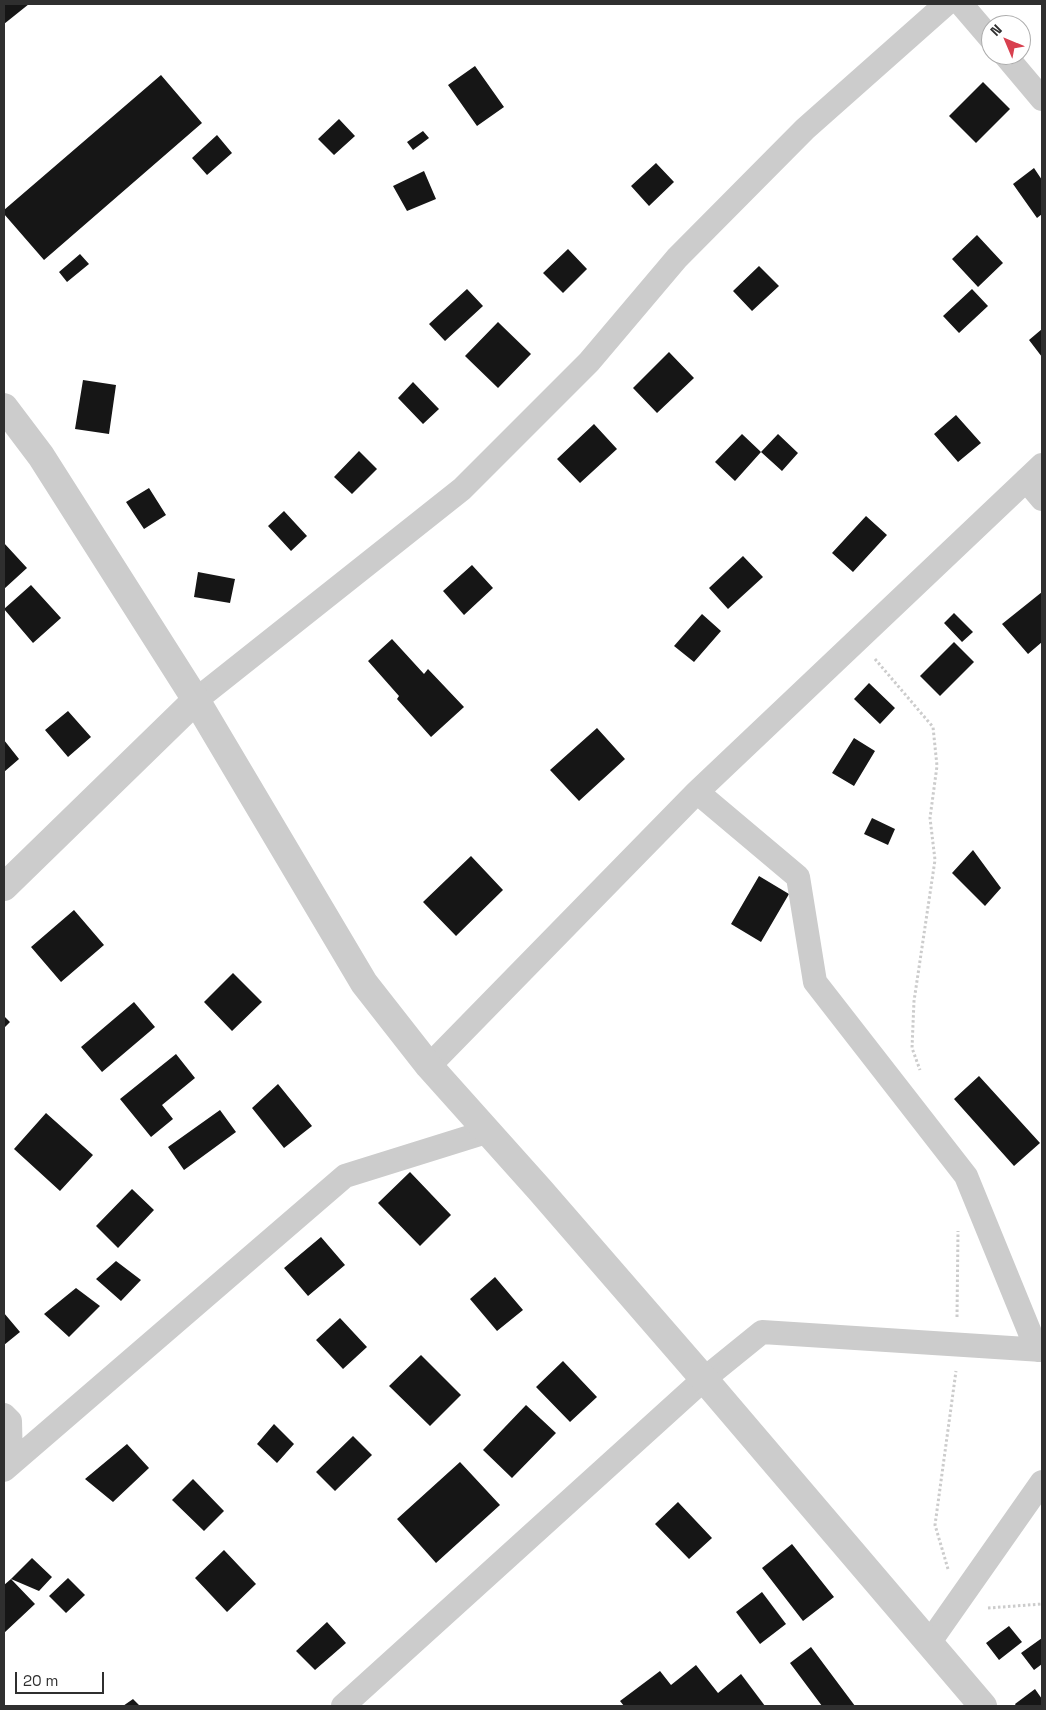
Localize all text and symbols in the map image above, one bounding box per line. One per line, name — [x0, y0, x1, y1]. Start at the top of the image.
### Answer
north arrow — [981, 15, 1031, 65]
text: N — [986, 20, 1006, 40]
scale bar — [18, 1662, 106, 1694]
text: 20 m — [23, 1671, 58, 1690]

